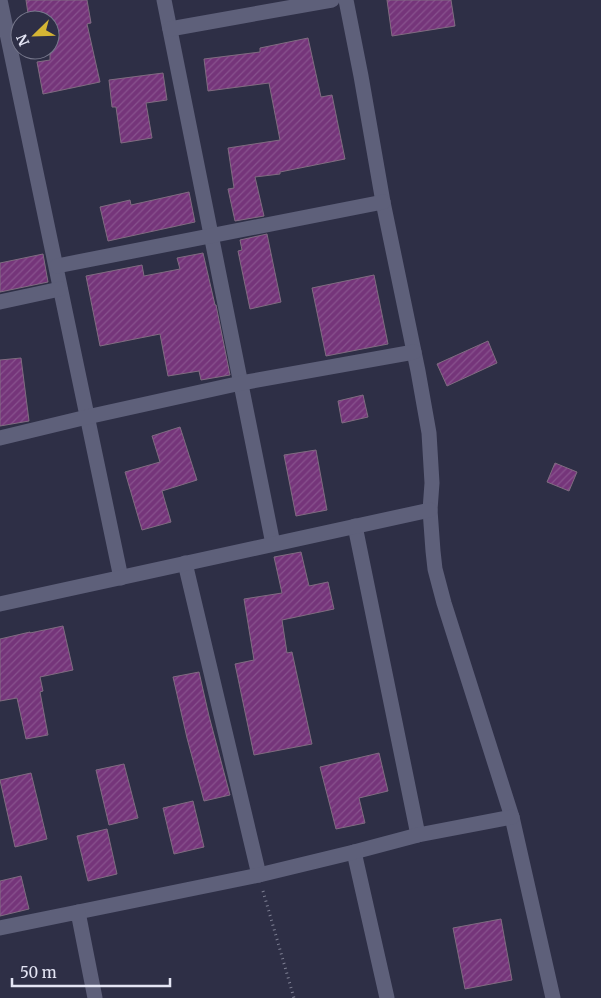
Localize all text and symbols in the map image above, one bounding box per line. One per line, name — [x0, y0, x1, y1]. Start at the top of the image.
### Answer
north arrow — [10, 10, 60, 60]
text: N — [13, 31, 33, 49]
scale bar — [12, 956, 170, 988]
text: 50 m — [20, 963, 57, 982]

